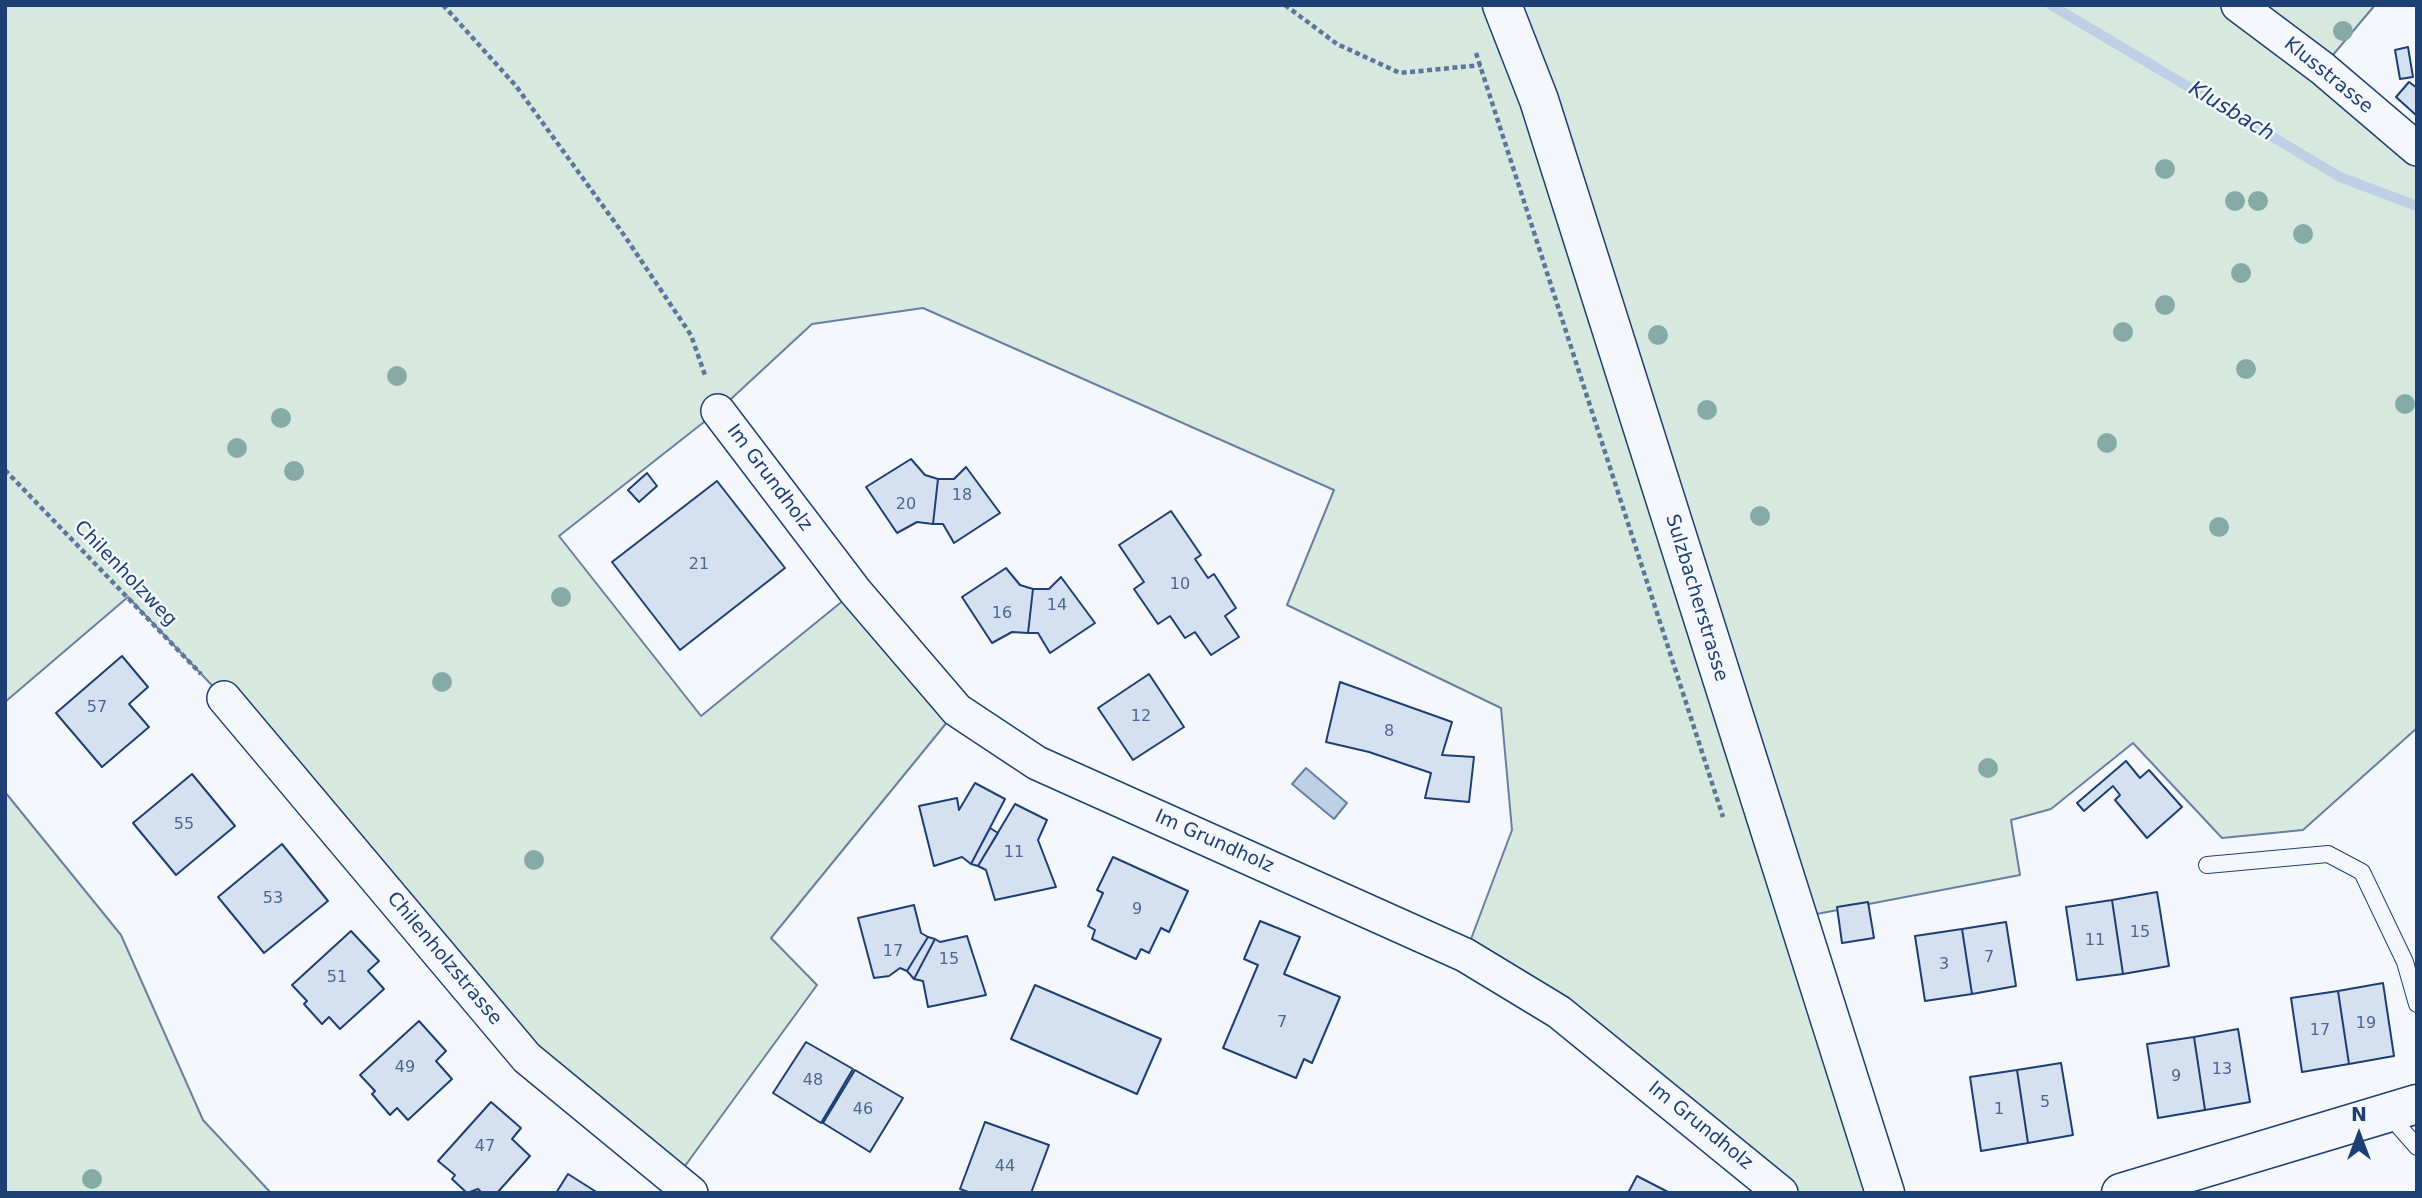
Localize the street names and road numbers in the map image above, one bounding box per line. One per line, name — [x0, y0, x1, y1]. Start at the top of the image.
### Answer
street label: Klusstrasse — [2279, 33, 2377, 119]
street label: Im Grundholz — [721, 420, 817, 536]
street label: Sulzbacherstrasse — [1660, 512, 1732, 684]
street label: Chilenholzweg — [69, 517, 181, 631]
street label: Im Grundholz — [1151, 806, 1277, 878]
street label: Chilenholzstrasse — [382, 888, 506, 1030]
street label: Im Grundholz — [1643, 1077, 1757, 1175]

